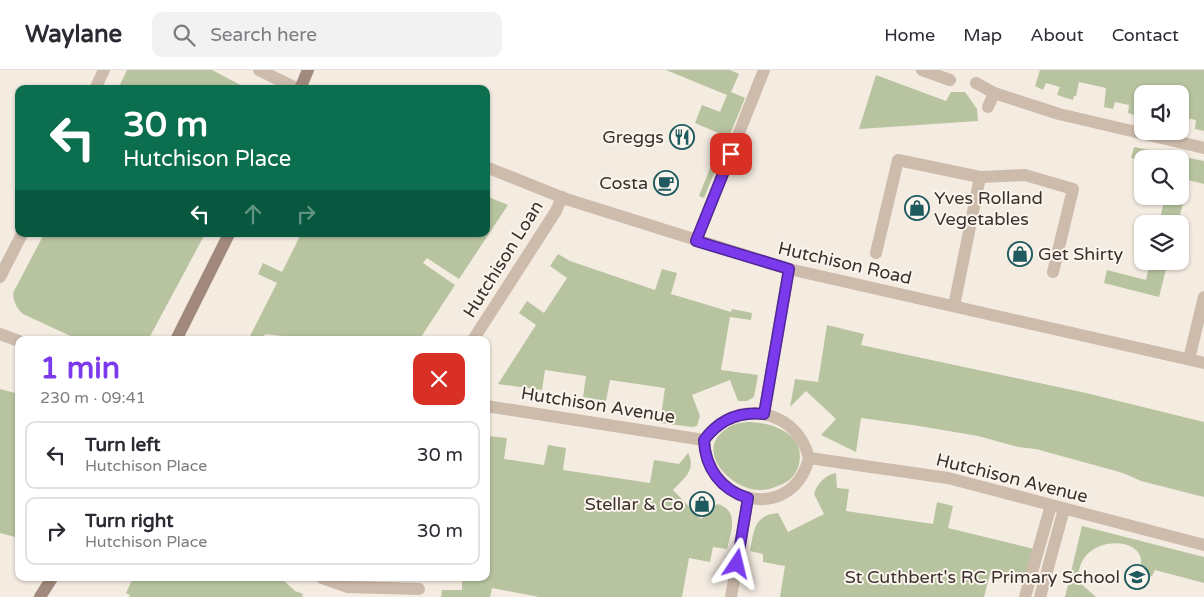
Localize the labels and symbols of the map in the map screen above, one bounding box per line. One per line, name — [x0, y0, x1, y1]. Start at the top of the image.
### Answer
restaurant icon: Greggs — [669, 124, 695, 150]
place label: Greggs — [602, 126, 664, 148]
pin — [710, 133, 752, 175]
cafe icon: Costa — [653, 170, 679, 196]
place label: Costa — [599, 172, 648, 194]
place label: Yves Rolland Vegetables — [934, 187, 1043, 230]
shop icon: Yves Rolland Vegetables — [904, 195, 930, 221]
street label: Hutchison Loan — [458, 196, 548, 322]
street label: Hutchison Road — [776, 237, 914, 289]
shop icon: Get Shirty — [1007, 241, 1033, 267]
place label: Get Shirty — [1038, 243, 1123, 265]
street label: Hutchison Avenue — [519, 382, 677, 428]
street label: Hutchison Avenue — [934, 448, 1090, 508]
shop icon: Stellar & Co — [689, 491, 715, 517]
place label: Stellar & Co — [585, 493, 684, 515]
position arrow — [710, 537, 762, 589]
school or university icon: St Cuthbert's RC Primary School — [1124, 564, 1150, 590]
place label: St Cuthbert's RC Primary School — [845, 566, 1120, 588]

